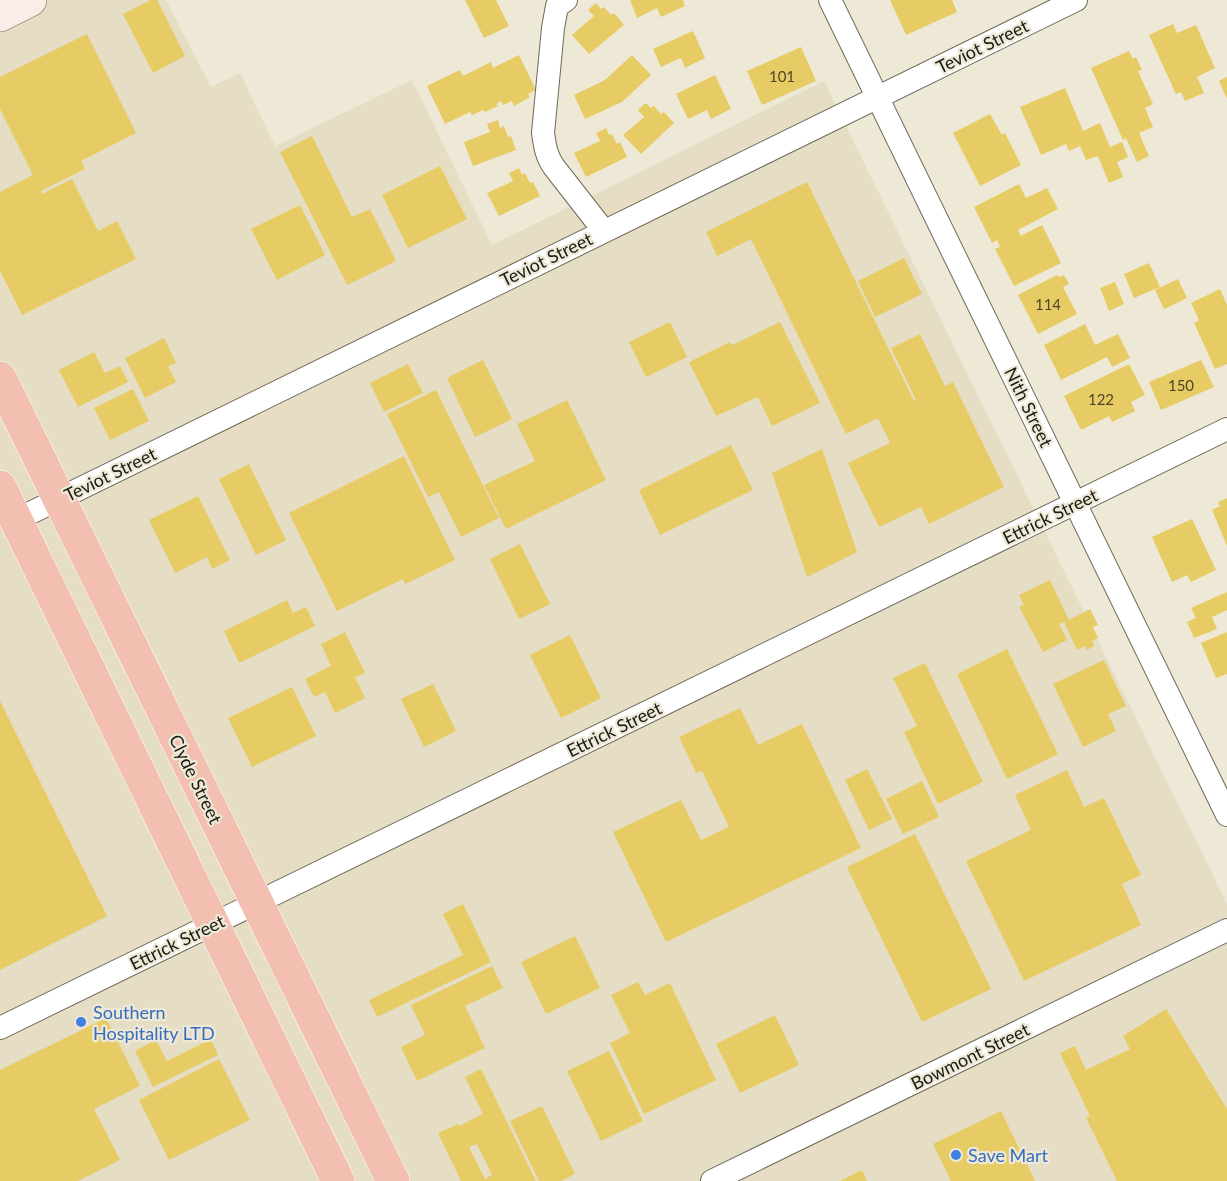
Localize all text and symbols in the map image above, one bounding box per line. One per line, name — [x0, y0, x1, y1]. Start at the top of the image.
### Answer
street label: Teviot Street — [932, 14, 1032, 78]
house number: 101 — [769, 67, 795, 85]
street label: Teviot Street — [496, 227, 596, 291]
house number: 114 — [1035, 295, 1061, 313]
street label: Nith Street — [1000, 363, 1058, 451]
house number: 150 — [1168, 376, 1194, 394]
house number: 122 — [1088, 390, 1114, 408]
street label: Teviot Street — [60, 442, 160, 506]
street label: Ettrick Street — [999, 483, 1102, 548]
street label: Ettrick Street — [563, 696, 666, 761]
street label: Clyde Street — [165, 731, 227, 828]
street label: Ettrick Street — [126, 909, 229, 974]
place label: Southern Hospitality LTD — [93, 1001, 215, 1044]
marker: Southern Hospitality LTD — [74, 1015, 88, 1029]
street label: Bowmont Street — [907, 1018, 1033, 1094]
place label: Save Mart — [968, 1144, 1048, 1166]
marker: Save Mart — [949, 1148, 963, 1162]

